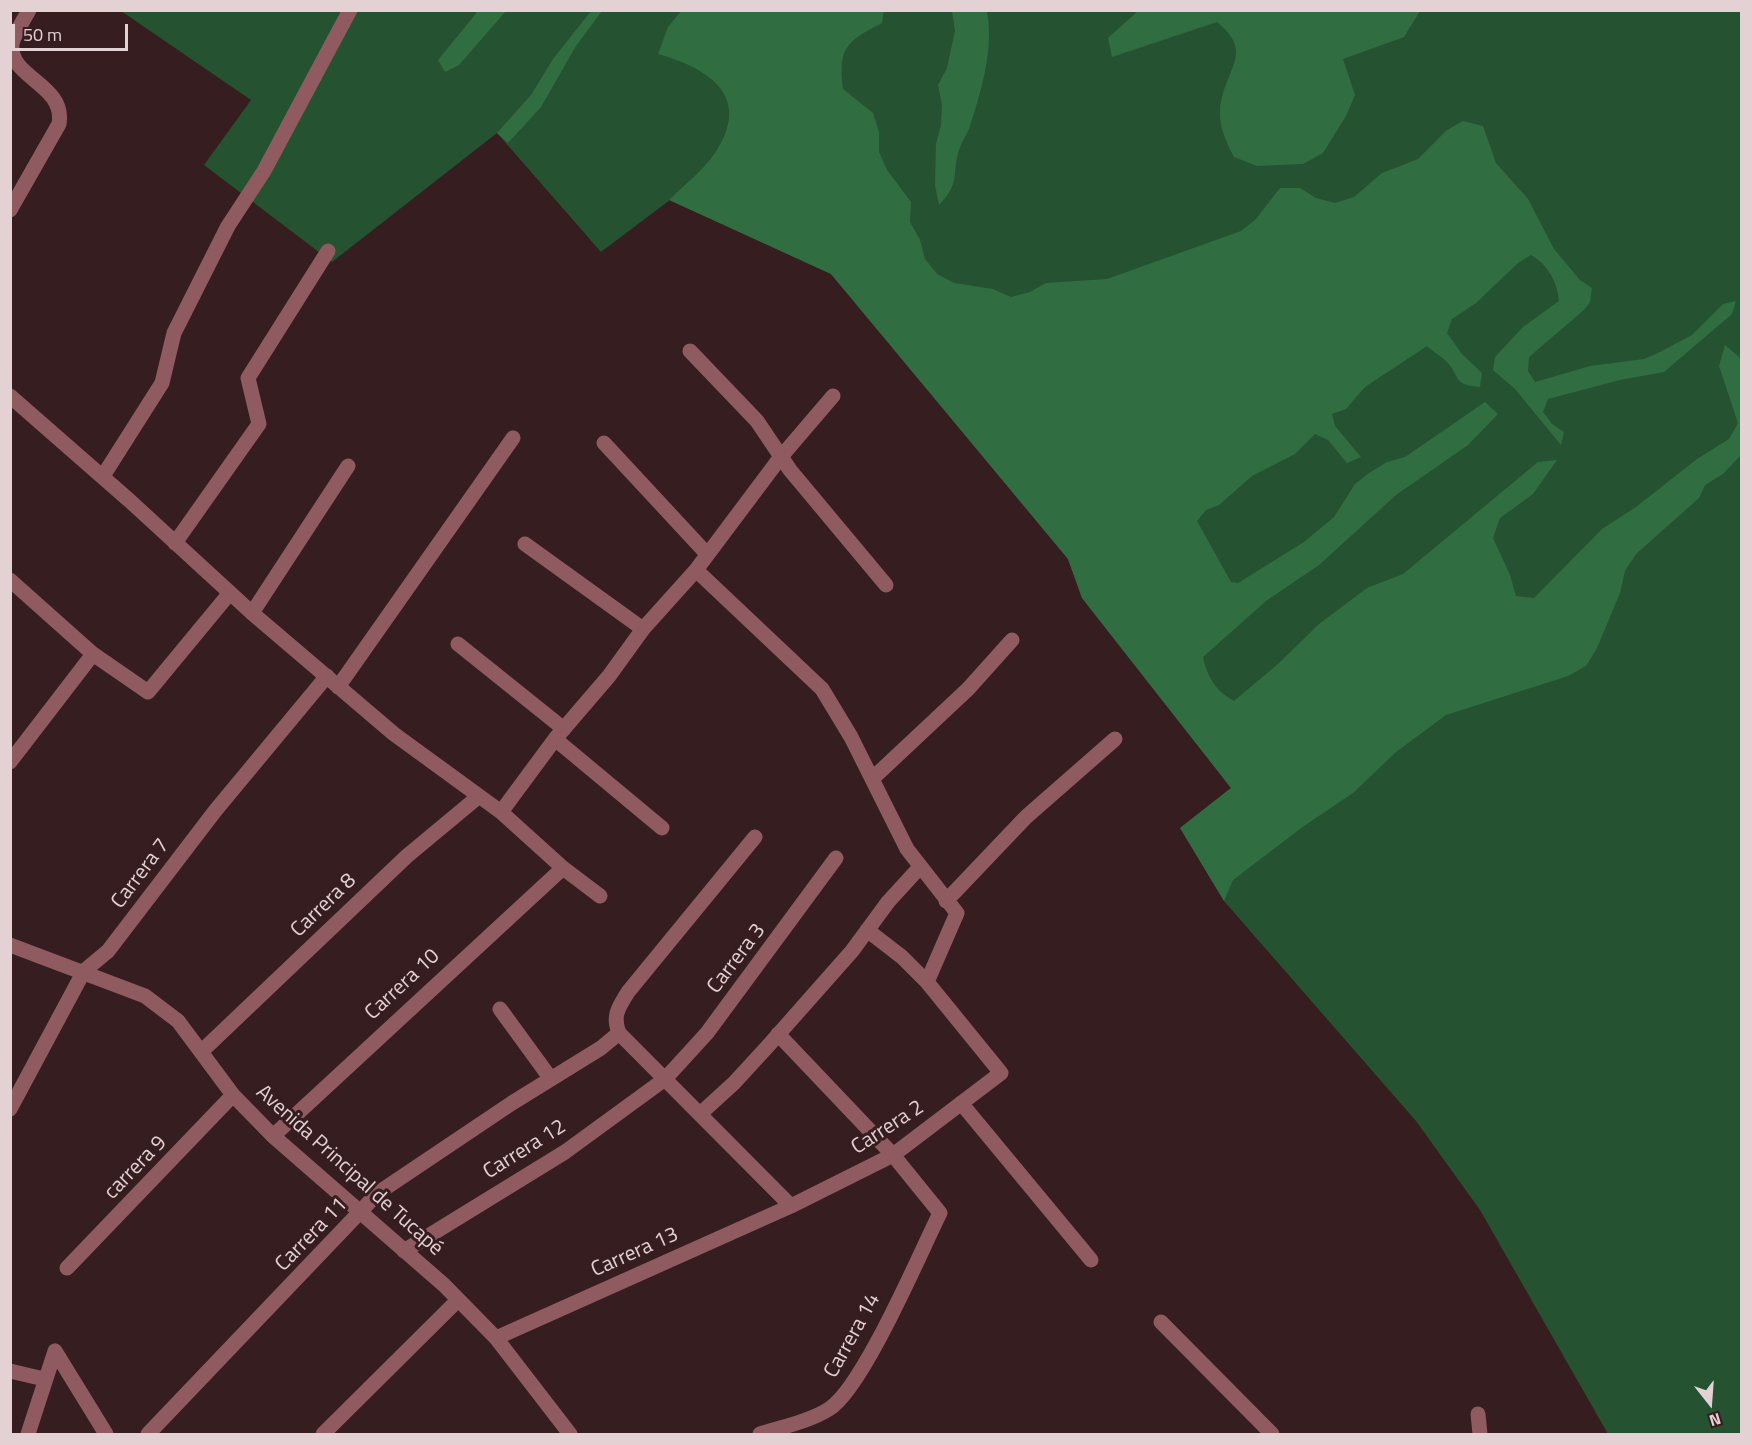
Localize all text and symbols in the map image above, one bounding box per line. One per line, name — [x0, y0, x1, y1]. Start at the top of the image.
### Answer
scale bar — [15, 12, 130, 50]
text: 50 m — [23, 21, 62, 48]
street label: Carrera 7 — [107, 834, 175, 914]
street label: Carrera 8 — [286, 869, 362, 943]
street label: Carrera 3 — [703, 919, 771, 999]
street label: Carrera 10 — [360, 944, 446, 1026]
street label: Avenida Principal de Tucapé — [250, 1080, 448, 1262]
street label: Carrera 2 — [847, 1095, 929, 1161]
street label: Carrera 12 — [479, 1115, 571, 1185]
street label: carrera 9 — [100, 1131, 172, 1205]
street label: Carrera 11 — [271, 1193, 353, 1277]
street label: Carrera 13 — [587, 1223, 683, 1283]
street label: Carrera 14 — [819, 1289, 887, 1383]
north arrow — [1680, 1373, 1740, 1433]
text: N — [1706, 1407, 1724, 1433]

